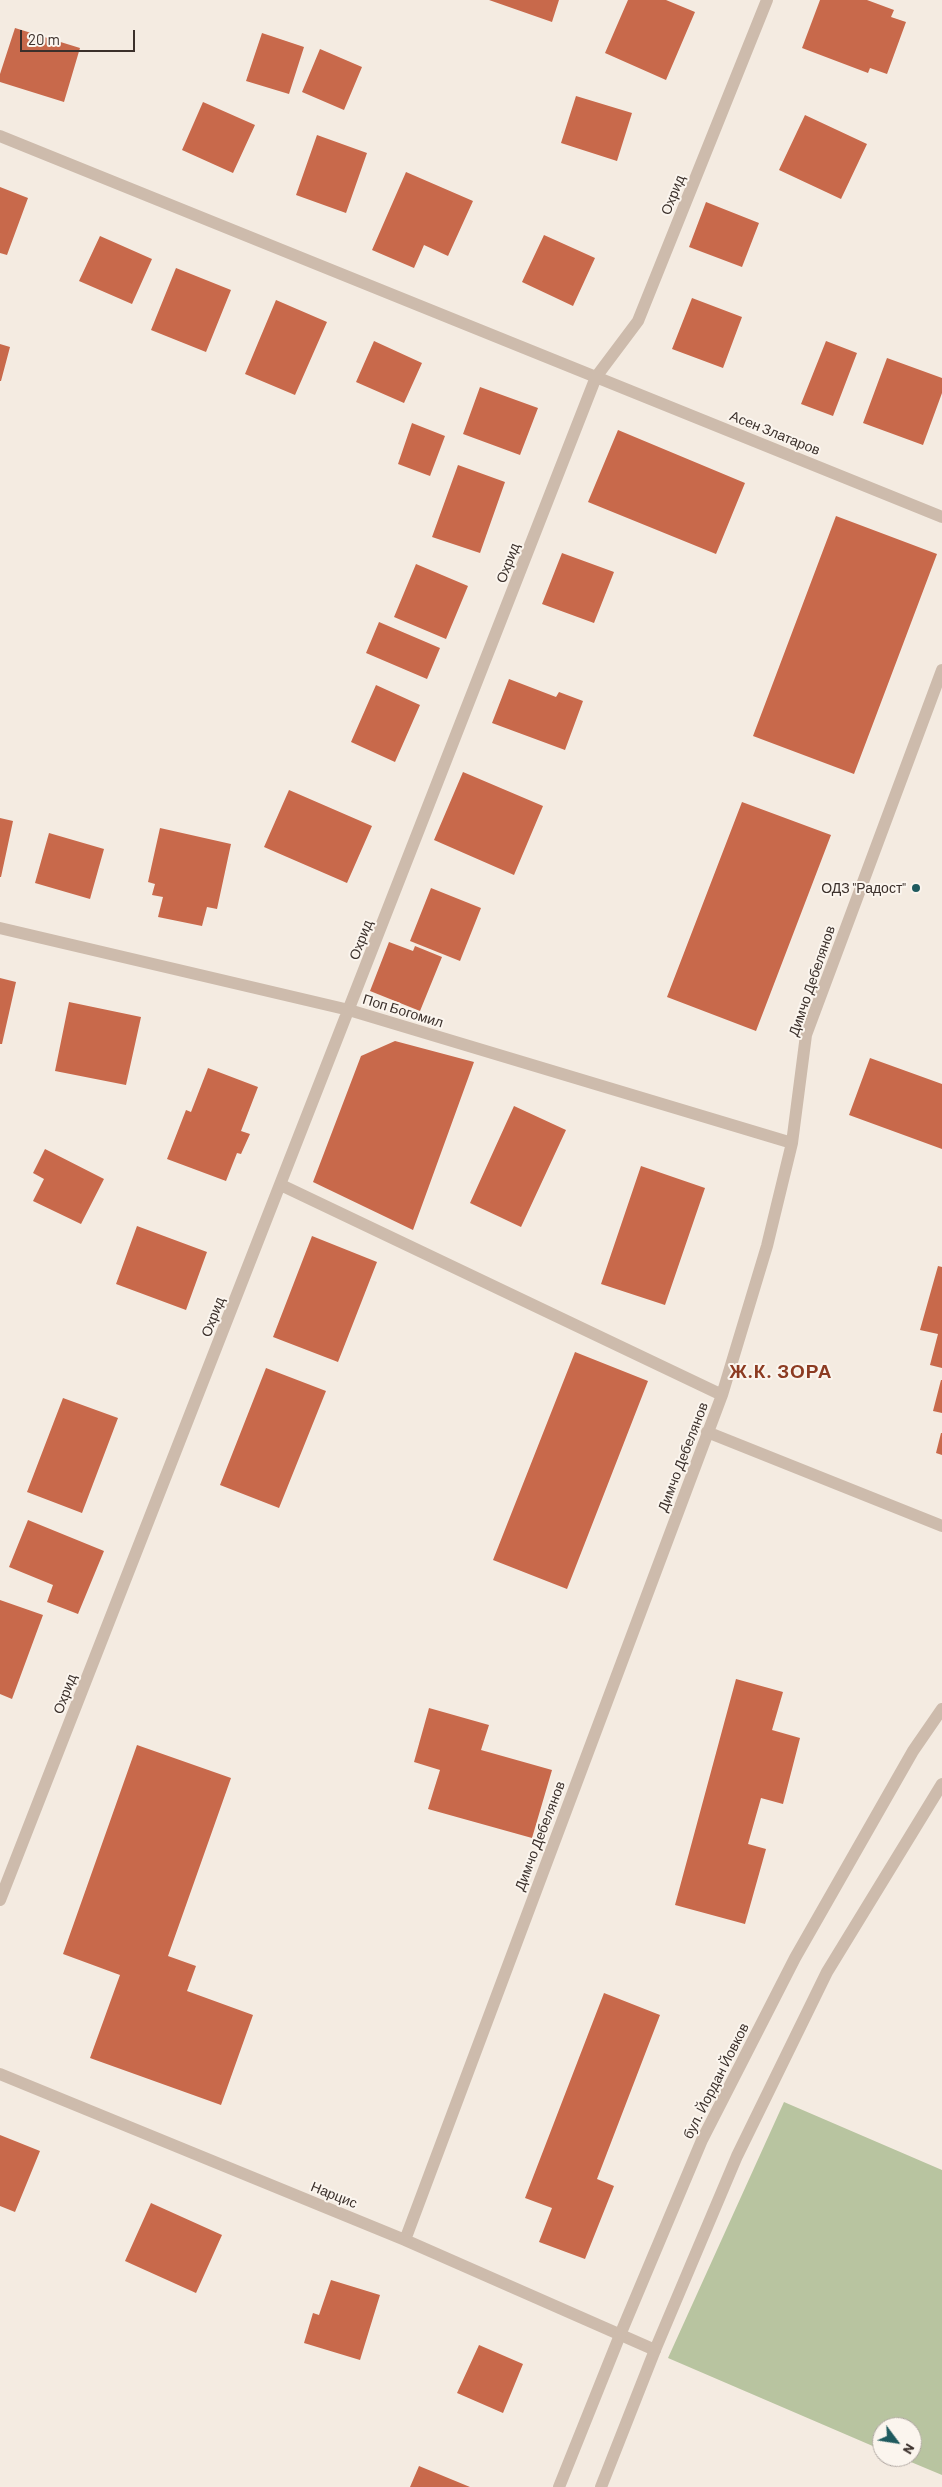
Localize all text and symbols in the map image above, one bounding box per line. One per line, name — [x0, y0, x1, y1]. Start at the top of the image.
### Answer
scale bar — [22, 20, 138, 52]
text: 20 m — [28, 30, 60, 48]
street label: Охрид — [657, 173, 689, 217]
street label: Асен Златаров — [727, 407, 823, 459]
street label: Охрид — [493, 541, 523, 585]
place label: ОДЗ "Радост" — [821, 880, 906, 896]
marker: ОДЗ "Радост" — [910, 882, 922, 894]
street label: Охрид — [346, 918, 376, 962]
street label: Димчо Дебелянов — [785, 924, 839, 1038]
street label: Поп Богомил — [361, 991, 445, 1031]
street label: Охрид — [198, 1295, 228, 1339]
district label: Ж.К. ЗОРА — [728, 1361, 834, 1383]
street label: Димчо Дебелянов — [654, 1400, 712, 1514]
street label: Охрид — [50, 1672, 80, 1716]
street label: Димчо Дебелянов — [511, 1779, 569, 1893]
street label: бул. Йордан Йовков — [679, 2020, 753, 2142]
street label: Нарцис — [308, 2178, 360, 2212]
north arrow — [872, 2417, 922, 2467]
text: N — [900, 2441, 919, 2458]

